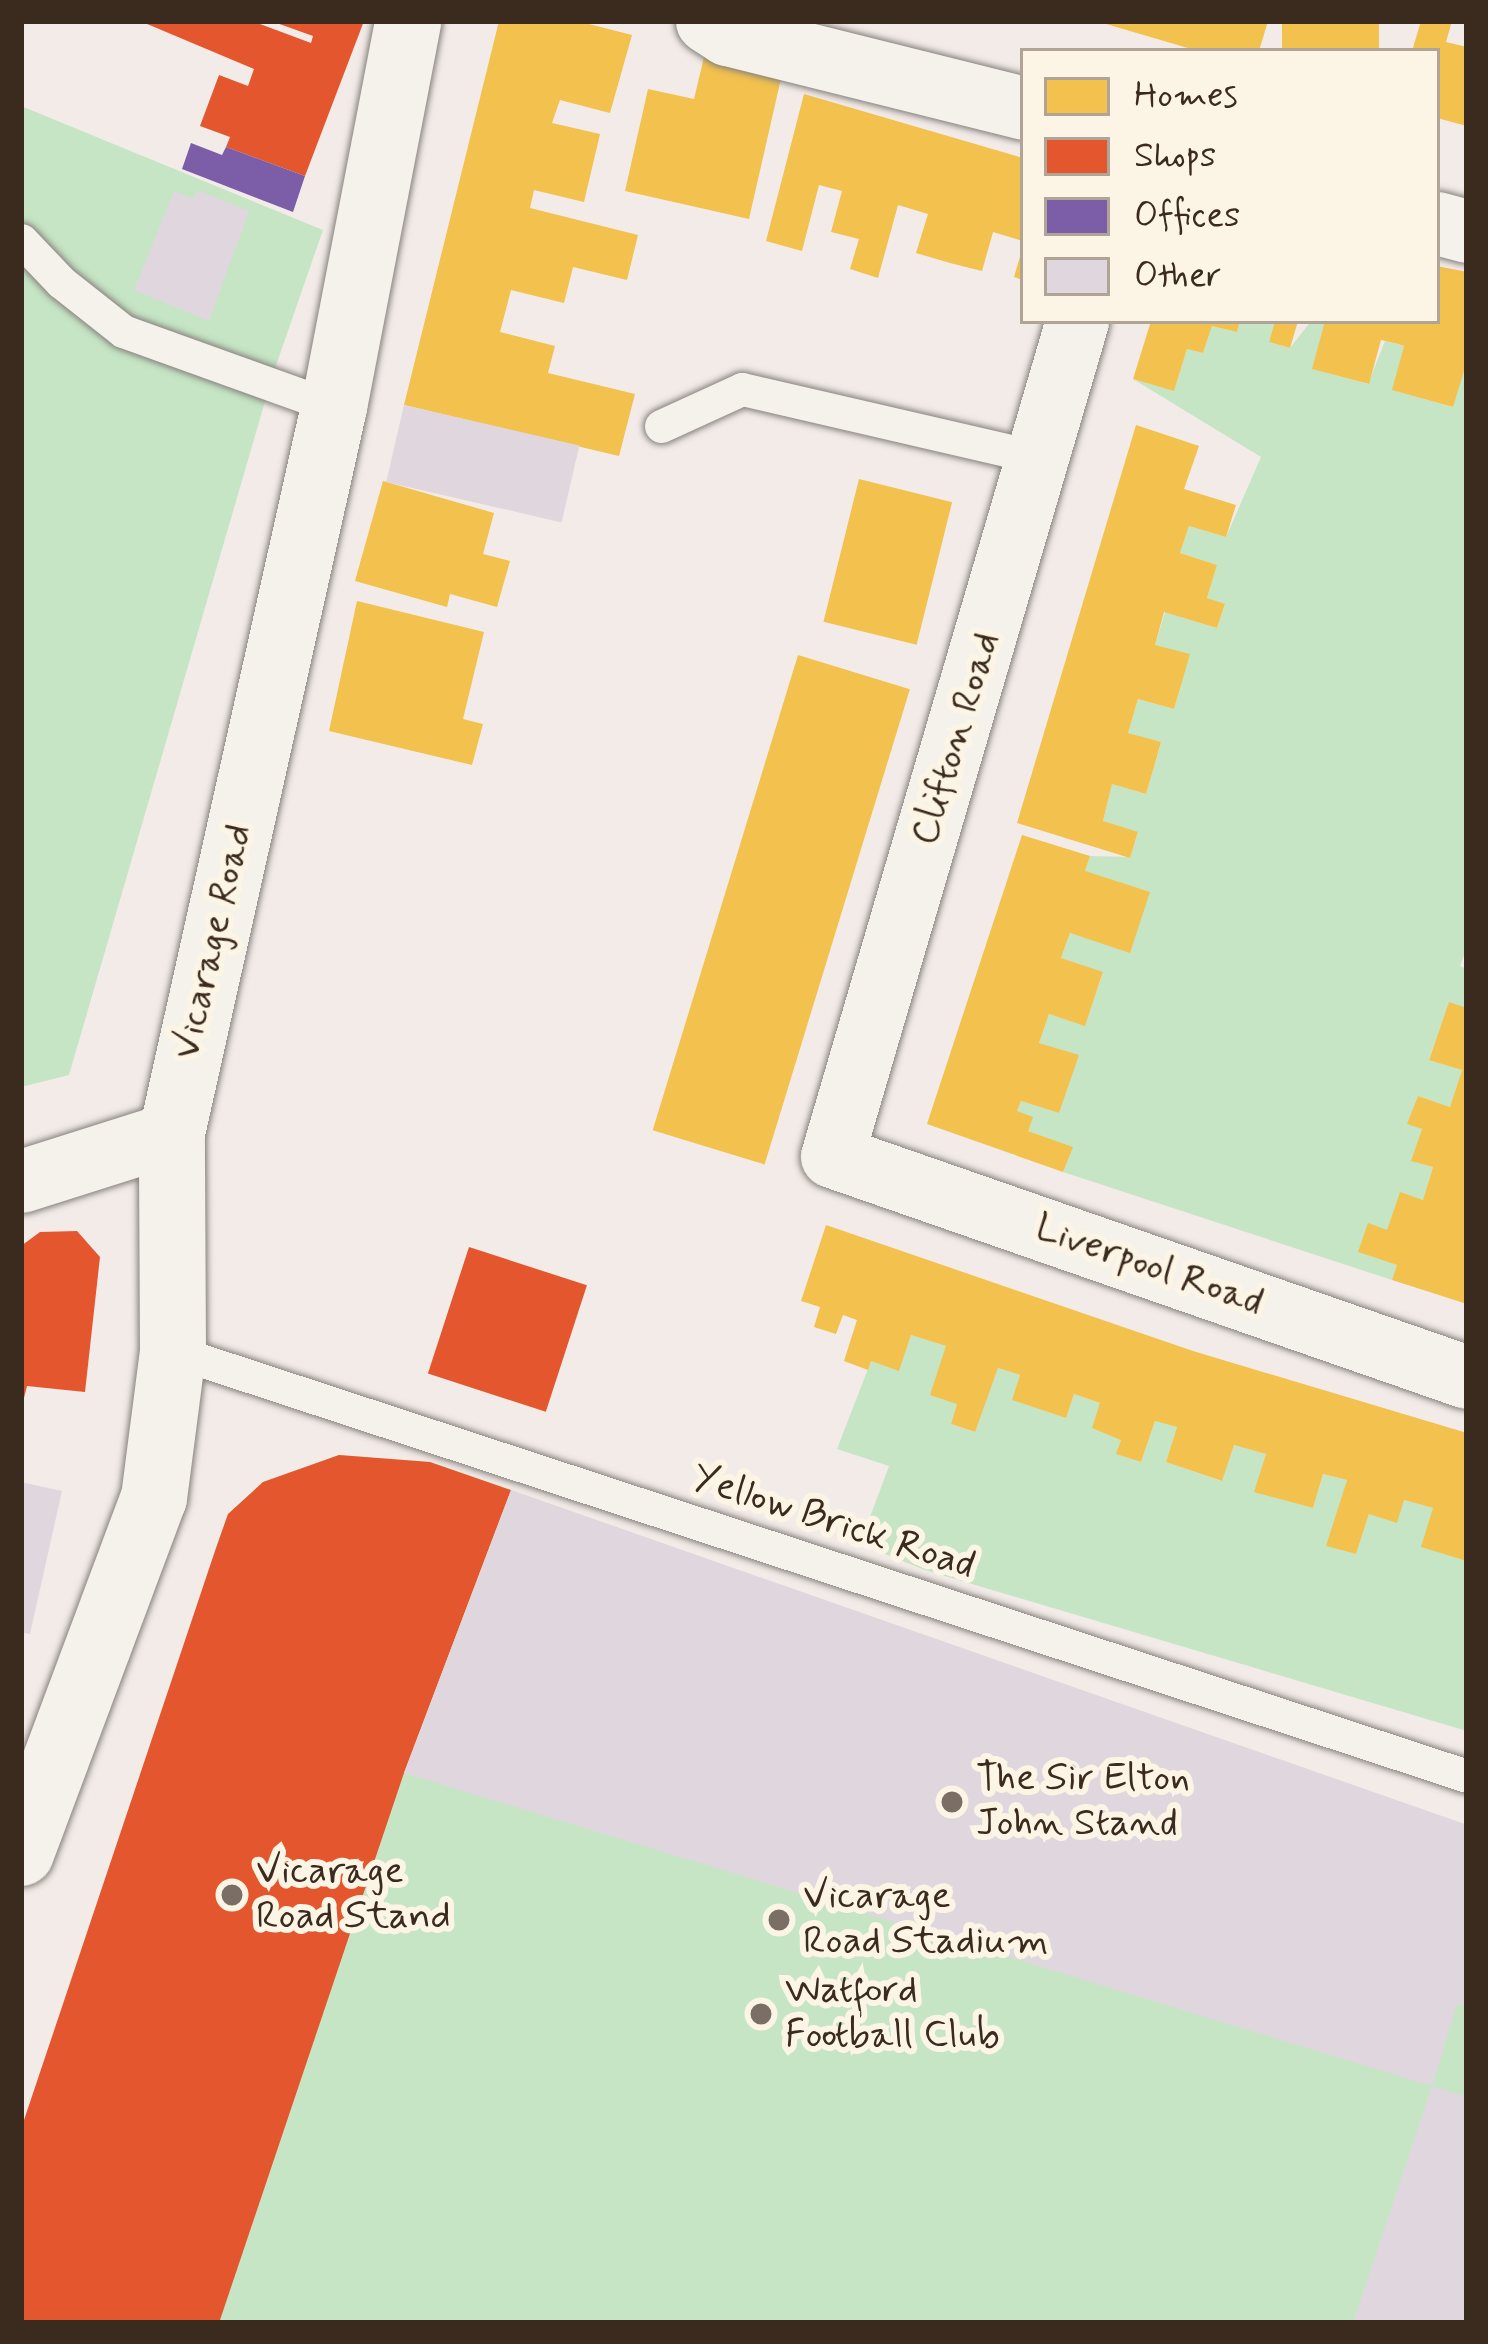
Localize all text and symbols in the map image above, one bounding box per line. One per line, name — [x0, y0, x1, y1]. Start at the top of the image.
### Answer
legend — [1020, 48, 1440, 324]
text: Homes — [1134, 73, 1238, 120]
text: Shops — [1134, 133, 1216, 180]
text: Offices — [1134, 193, 1240, 240]
text: Other — [1134, 253, 1221, 300]
street label: Clifton Road — [903, 629, 1011, 849]
street label: Vicarage Road — [165, 822, 263, 1062]
street label: Liverpool Road — [1032, 1206, 1266, 1326]
street label: Yellow Brick Road — [689, 1456, 977, 1590]
place label: The Sir Elton John Stand — [976, 1757, 1194, 1848]
marker: The Sir Elton John Stand — [939, 1789, 965, 1815]
place label: Vicarage Road Stand — [256, 1850, 449, 1941]
place label: Vicarage Road Stadium — [803, 1875, 1029, 1966]
marker: Vicarage Road Stand — [219, 1882, 245, 1908]
marker: Vicarage Road Stadium — [766, 1907, 792, 1933]
place label: Watford Football Club — [785, 1969, 1000, 2060]
marker: Watford Football Club — [748, 2001, 774, 2027]

